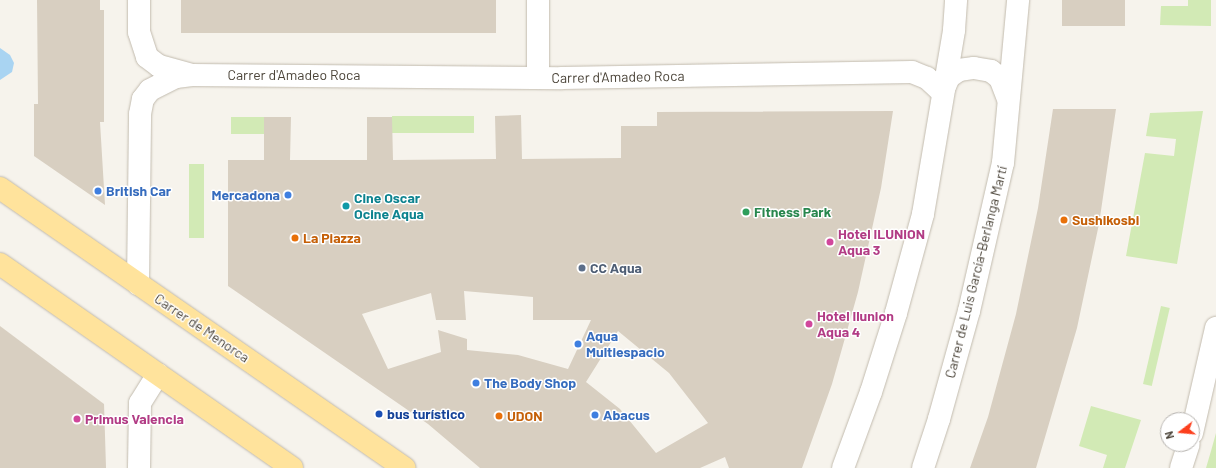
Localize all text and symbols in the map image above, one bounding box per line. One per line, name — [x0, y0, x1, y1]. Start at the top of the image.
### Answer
street label: Carrer d'Amadeo Roca — [227, 67, 361, 83]
street label: Carrer d'Amadeo Roca — [551, 67, 685, 87]
street label: Carrer de Luis García-Berlanga Martí — [941, 164, 1011, 380]
place label: British Car — [106, 183, 171, 199]
marker: British Car — [93, 186, 103, 196]
place label: Mercadona — [211, 187, 280, 203]
marker: Mercadona — [283, 190, 293, 200]
place label: Cine Oscar Ocine Aqua — [354, 190, 424, 222]
marker: Cine Oscar Ocine Aqua — [341, 201, 351, 211]
place label: Fitness Park — [754, 204, 831, 220]
marker: Fitness Park — [741, 207, 751, 217]
place label: Sushikosbi — [1072, 212, 1139, 228]
marker: Sushikosbi — [1059, 215, 1069, 225]
place label: Hotel ILUNION Aqua 3 — [838, 226, 925, 258]
place label: La Piazza — [303, 230, 361, 246]
marker: La Piazza — [290, 233, 300, 243]
marker: Hotel ILUNION Aqua 3 — [825, 237, 835, 247]
place label: CC Aqua — [590, 260, 642, 276]
marker: CC Aqua — [577, 263, 587, 273]
street label: Carrer de Menorca — [151, 290, 253, 366]
place label: Hotel Ilunion Aqua 4 — [817, 308, 894, 340]
marker: Hotel Ilunion Aqua 4 — [804, 319, 814, 329]
place label: Aqua Multiespacio — [586, 328, 665, 360]
marker: Aqua Multiespacio — [573, 339, 583, 349]
place label: The Body Shop — [484, 375, 576, 391]
marker: The Body Shop — [471, 378, 481, 388]
place label: bus turístico — [387, 406, 465, 422]
place label: Abacus — [603, 407, 650, 423]
place label: UDON — [507, 408, 542, 424]
marker: bus turístico — [374, 409, 384, 419]
marker: Abacus — [590, 410, 600, 420]
place label: Primus Valencia — [85, 411, 184, 427]
marker: UDON — [494, 411, 504, 421]
north arrow — [1160, 412, 1200, 452]
marker: Primus Valencia — [72, 414, 82, 424]
text: N — [1162, 430, 1176, 440]

